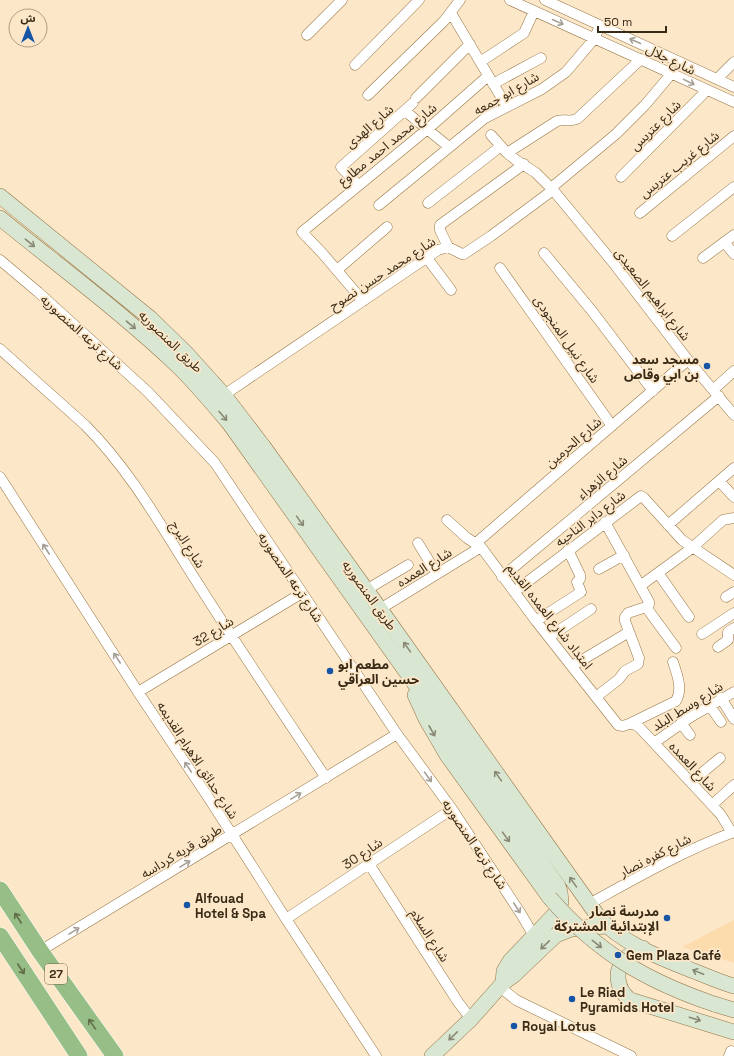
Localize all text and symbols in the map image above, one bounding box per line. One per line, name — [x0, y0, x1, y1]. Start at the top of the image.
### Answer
north arrow — [8, 8, 48, 48]
scale bar — [598, 8, 666, 34]
text: ش — [20, 11, 36, 25]
text: 50 m — [604, 14, 632, 30]
one-way arrow — [552, 19, 564, 26]
one-way arrow — [629, 37, 641, 45]
street label: شارع جلال — [642, 40, 698, 81]
street label: شارع ابو جمعه — [470, 68, 543, 121]
one-way arrow — [683, 79, 695, 86]
street label: شارع عتريس — [626, 96, 686, 156]
street label: شارع محمد احمد مطاوع — [334, 99, 441, 191]
street label: شارع الهدى — [342, 101, 398, 154]
street label: شارع غريب عتريس — [636, 127, 724, 203]
street label: شارع محمد حسن نصوح — [326, 233, 440, 316]
one-way arrow — [25, 239, 36, 247]
street label: شارع ابراهيم الصعيدى — [609, 244, 694, 345]
street label: شارع ترعه المنصوريه — [36, 291, 126, 375]
street label: شارع نبيل المنجودى — [528, 292, 603, 388]
street label: طريق المنصوريه — [135, 306, 206, 376]
one-way arrow — [126, 320, 137, 329]
place label: مسجد سعد بن ابي وقاص — [624, 351, 699, 385]
marker: مسجد سعد بن ابي وقاص — [702, 361, 712, 371]
one-way arrow — [219, 411, 228, 422]
street label: شارع الحرمين — [542, 413, 606, 473]
street label: شارع الزهراء — [574, 451, 632, 505]
street label: شارع داير الناحيه — [552, 486, 630, 552]
one-way arrow — [296, 516, 304, 527]
street label: شارع البرج — [165, 517, 209, 572]
street label: شارع ترعه المنصوريه — [252, 529, 327, 627]
one-way arrow — [42, 543, 50, 555]
street label: شارع العمده — [394, 544, 456, 593]
street label: طريق المنصوريه — [338, 557, 401, 634]
street label: امتداد شارع العمده القديم — [501, 560, 596, 674]
street label: شارع 32 — [190, 613, 238, 652]
one-way arrow — [403, 641, 411, 652]
one-way arrow — [113, 653, 121, 664]
place label: مطعم ابو حسين العراقي — [338, 656, 419, 690]
marker: مطعم ابو حسين العراقي — [325, 666, 335, 676]
street label: شارع وسط البلد — [649, 678, 727, 737]
street label: شارع حدائق الاهرام القديمه — [151, 698, 242, 823]
one-way arrow — [429, 724, 437, 736]
street label: شارع العمده — [664, 738, 720, 796]
one-way arrow — [184, 762, 192, 773]
one-way arrow — [494, 770, 502, 781]
one-way arrow — [424, 771, 432, 782]
one-way arrow — [290, 792, 301, 800]
street label: شارع ترعه المنصوريه — [436, 796, 511, 894]
street label: طريق قريه كرداسه — [138, 821, 225, 882]
street label: شارع كفره نصار — [616, 830, 695, 883]
one-way arrow — [502, 832, 510, 843]
street label: شارع 30 — [339, 834, 387, 875]
one-way arrow — [179, 859, 191, 867]
one-way arrow — [569, 877, 577, 888]
place label: Alfouad Hotel & Spa — [195, 890, 266, 922]
marker: Alfouad Hotel & Spa — [182, 900, 192, 910]
one-way arrow — [513, 902, 521, 913]
place label: مدرسة نصار الإبتدائية المشتركة — [554, 903, 659, 936]
street label: شارع السلام — [404, 905, 453, 966]
one-way arrow — [14, 912, 22, 923]
marker: مدرسة نصار الإبتدائية المشتركة — [662, 913, 672, 923]
one-way arrow — [68, 927, 80, 935]
one-way arrow — [540, 940, 550, 950]
one-way arrow — [592, 940, 603, 949]
place label: Gem Plaza Café — [626, 947, 721, 964]
marker: Gem Plaza Café — [613, 950, 623, 960]
one-way arrow — [18, 963, 26, 975]
road number: 27 — [45, 964, 67, 984]
one-way arrow — [692, 968, 704, 976]
place label: Le Riad Pyramids Hotel — [580, 984, 674, 1016]
marker: Le Riad Pyramids Hotel — [567, 994, 577, 1004]
one-way arrow — [688, 1016, 701, 1023]
place label: Royal Lotus — [522, 1018, 596, 1035]
one-way arrow — [88, 1019, 96, 1030]
marker: Royal Lotus — [509, 1021, 519, 1031]
one-way arrow — [448, 1031, 458, 1040]

